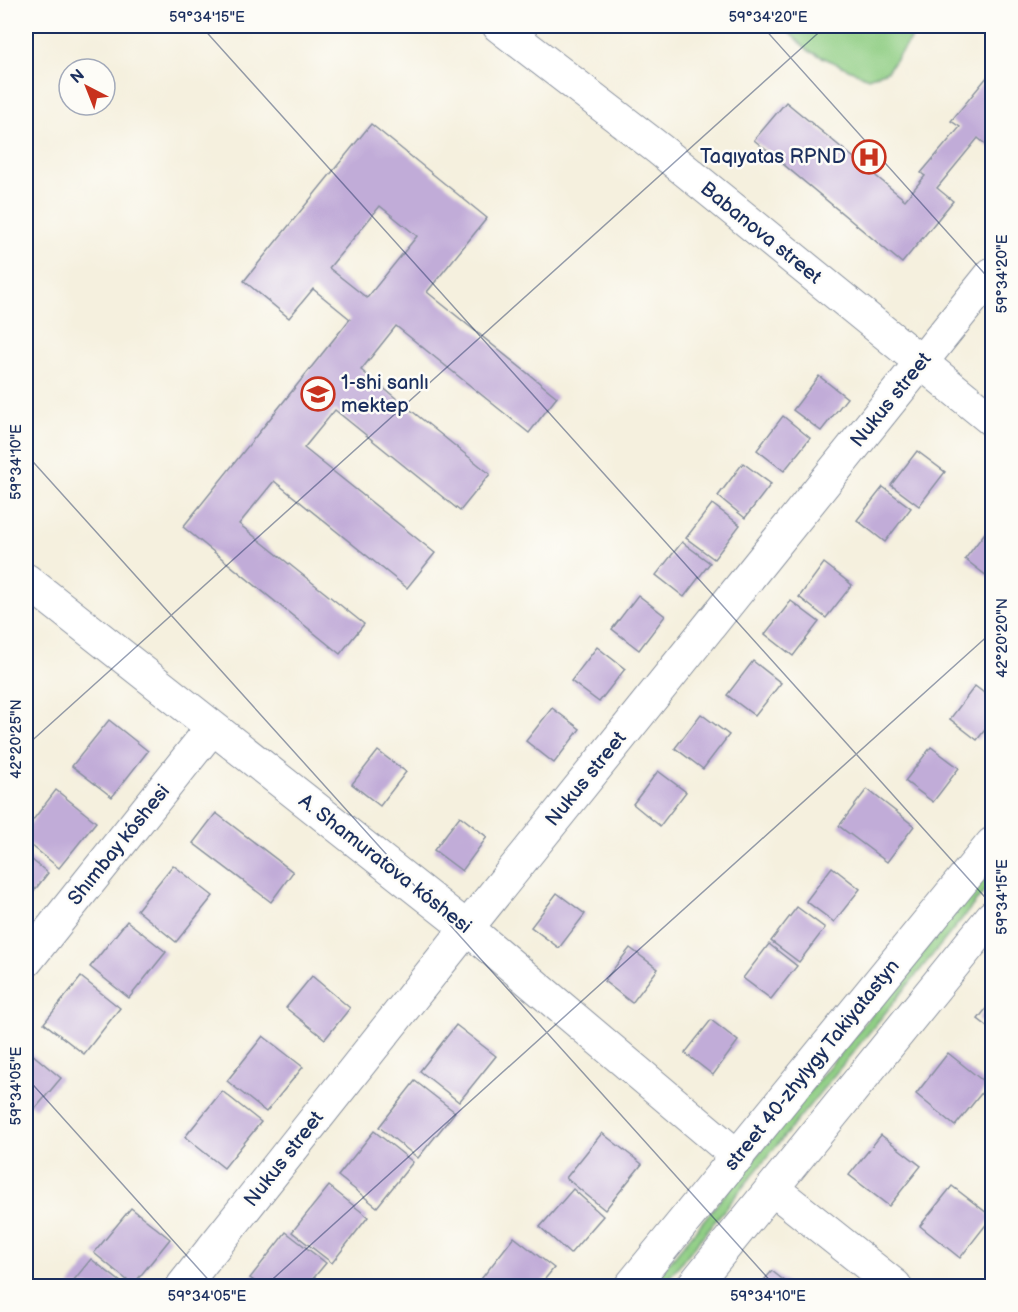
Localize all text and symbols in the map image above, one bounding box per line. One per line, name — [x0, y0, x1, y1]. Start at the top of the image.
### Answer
text: 59°34'15"E — [169, 8, 245, 27]
text: 59°34'20"E — [728, 8, 808, 27]
north arrow — [57, 57, 117, 117]
text: N — [67, 66, 89, 88]
hospital icon: Taqıyatas RPND — [851, 139, 887, 175]
place label: Taqıyatas RPND — [700, 145, 846, 169]
street label: Babanova street — [696, 177, 826, 289]
text: 59°34'20"E — [993, 234, 1012, 314]
street label: Nukus street — [845, 348, 937, 452]
place label: 1-shi sanlı mektep — [341, 371, 429, 418]
school or university icon: 1-shi sanlı mektep — [300, 376, 336, 412]
text: 59°34'10"E — [7, 424, 26, 500]
text: 42°20'20"N — [993, 598, 1012, 678]
text: 42°20'25"N — [7, 699, 26, 779]
street label: Nukus street — [540, 727, 632, 831]
street label: Shımbay kóshesi — [63, 780, 175, 910]
street label: A. Shamuratova kóshesi — [294, 789, 476, 939]
text: 59°34'15"E — [993, 859, 1012, 935]
street label: street 40-zhylygy Takiyatastyn — [719, 955, 905, 1175]
text: 59°34'05"E — [7, 1046, 26, 1125]
street label: Nukus street — [239, 1106, 329, 1212]
text: 59°34'05"E — [168, 1287, 247, 1306]
text: 59°34'10"E — [730, 1287, 806, 1306]

